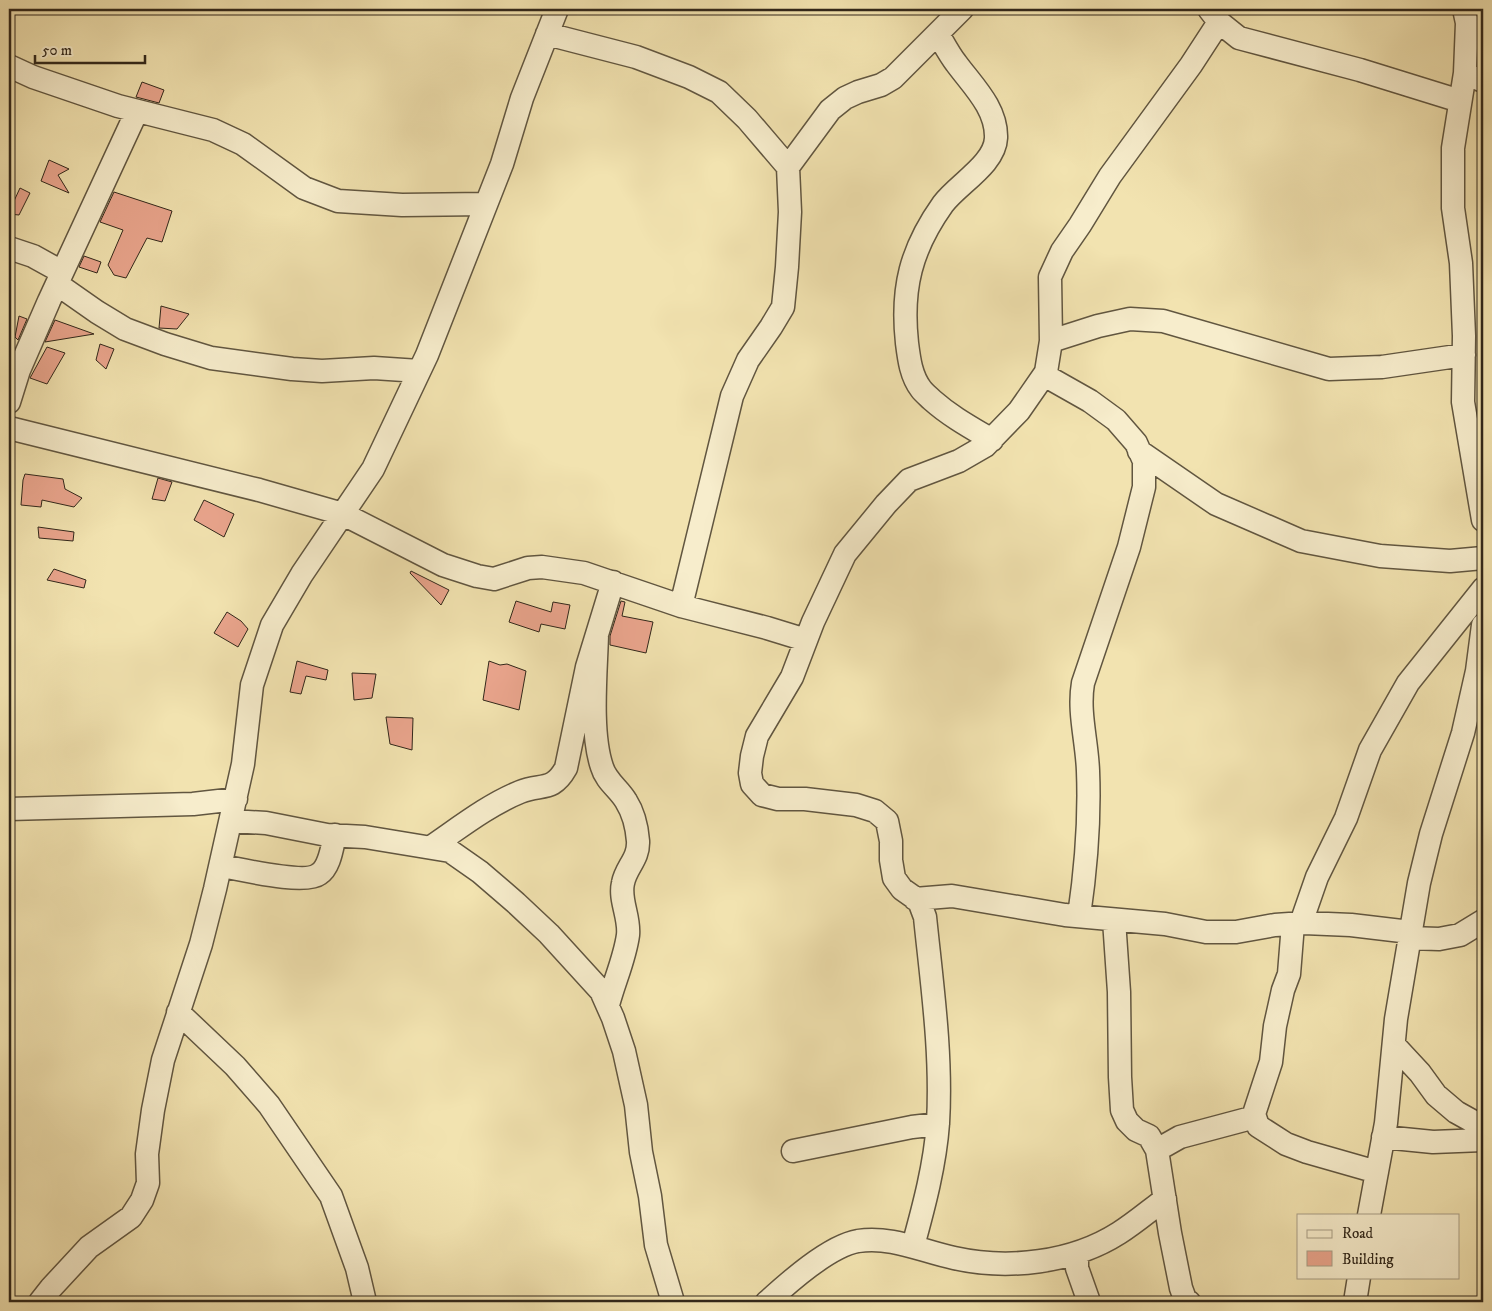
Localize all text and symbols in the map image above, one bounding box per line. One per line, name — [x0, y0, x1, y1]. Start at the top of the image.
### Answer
scale bar — [35, 32, 145, 64]
text: 50 m — [42, 41, 72, 60]
legend — [1297, 1214, 1460, 1278]
text: Road — [1342, 1224, 1374, 1243]
text: Building — [1342, 1250, 1394, 1269]

